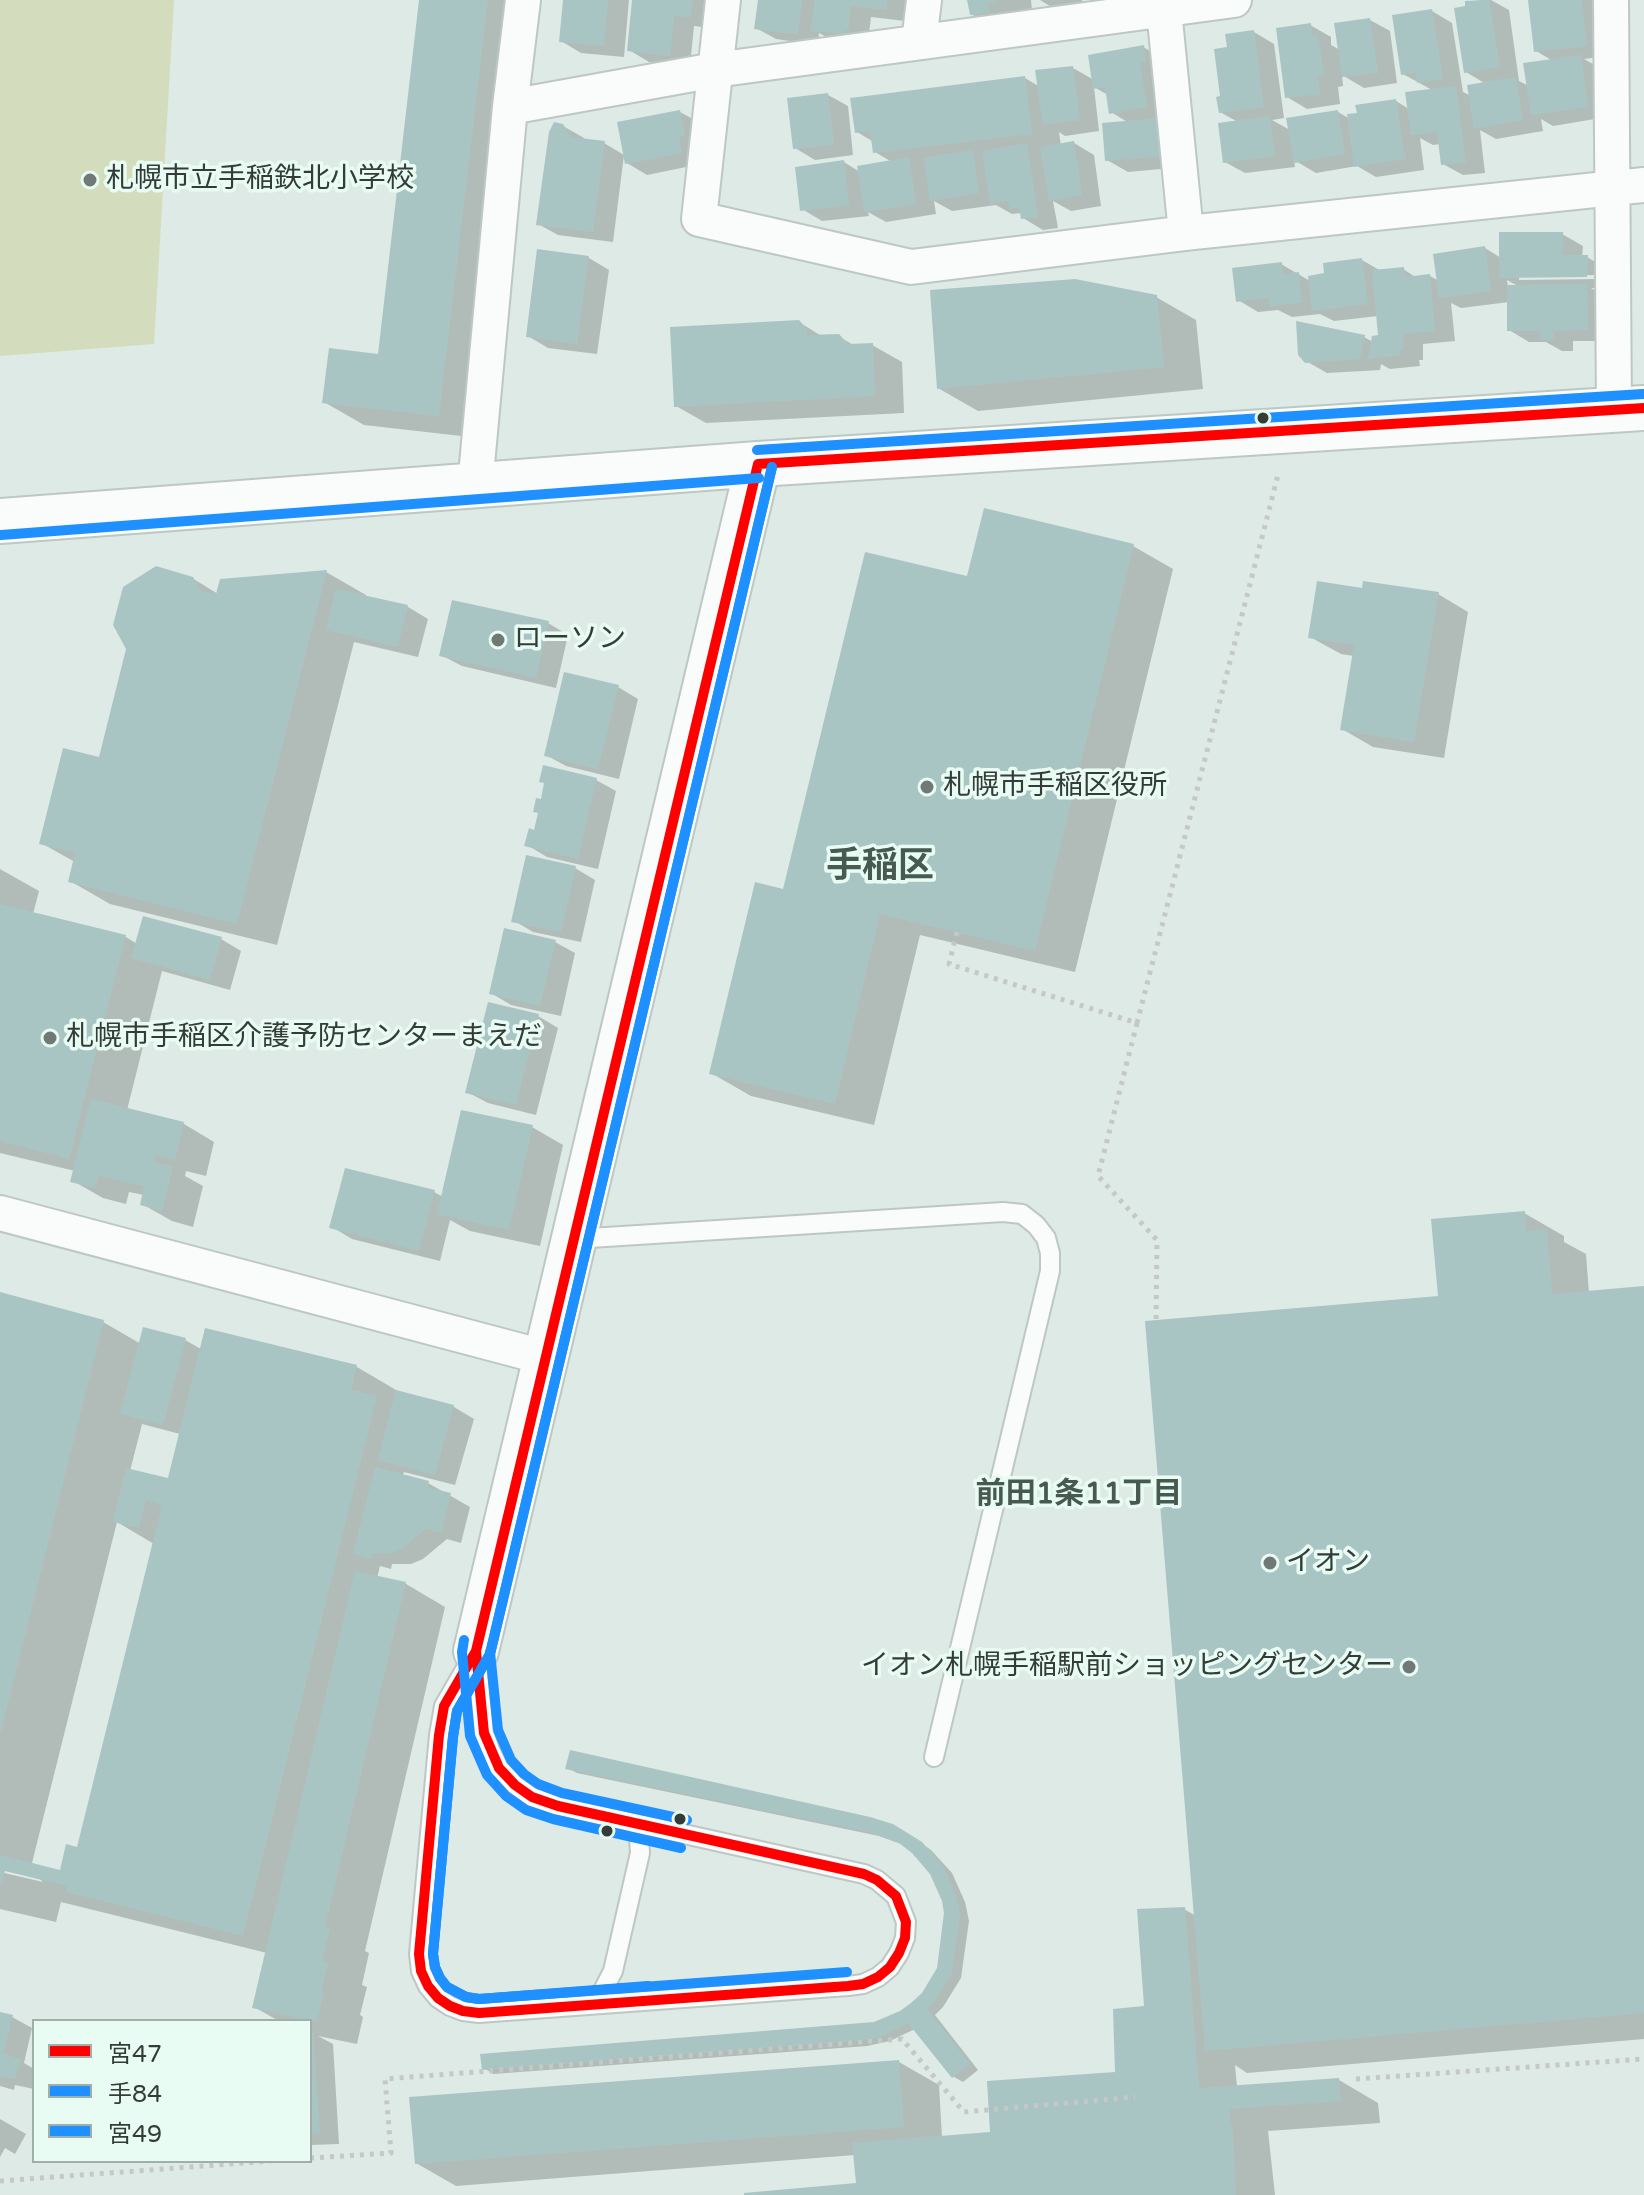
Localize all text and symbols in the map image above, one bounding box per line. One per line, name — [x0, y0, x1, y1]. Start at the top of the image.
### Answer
place label: 札幌市立手稲鉄北小学校 — [106, 163, 414, 197]
marker: 札幌市立手稲鉄北小学校 — [81, 171, 99, 189]
unlabelled marker — [1255, 410, 1271, 426]
place label: ローソン — [514, 623, 626, 657]
marker: ローソン — [489, 631, 507, 649]
place label: 札幌市手稲区役所 — [943, 770, 1167, 804]
marker: 札幌市手稲区役所 — [918, 778, 936, 796]
district label: 手稲区 — [826, 846, 934, 890]
place label: 札幌市手稲区介護予防センターまえだ — [66, 1021, 542, 1055]
marker: 札幌市手稲区介護予防センターまえだ — [41, 1029, 59, 1047]
district label: 前田1条11丁目 — [976, 1477, 1182, 1513]
place label: イオン — [1286, 1546, 1370, 1580]
marker: イオン — [1261, 1554, 1279, 1572]
place label: イオン札幌手稲駅前ショッピングセンター — [861, 1650, 1393, 1684]
marker: イオン札幌手稲駅前ショッピングセンター — [1400, 1658, 1418, 1676]
unlabelled marker — [672, 1811, 688, 1827]
unlabelled marker — [599, 1823, 615, 1839]
legend — [32, 2019, 312, 2163]
text: 宮47 — [108, 2040, 162, 2069]
text: 手84 — [108, 2080, 162, 2109]
text: 宮49 — [108, 2120, 162, 2149]

